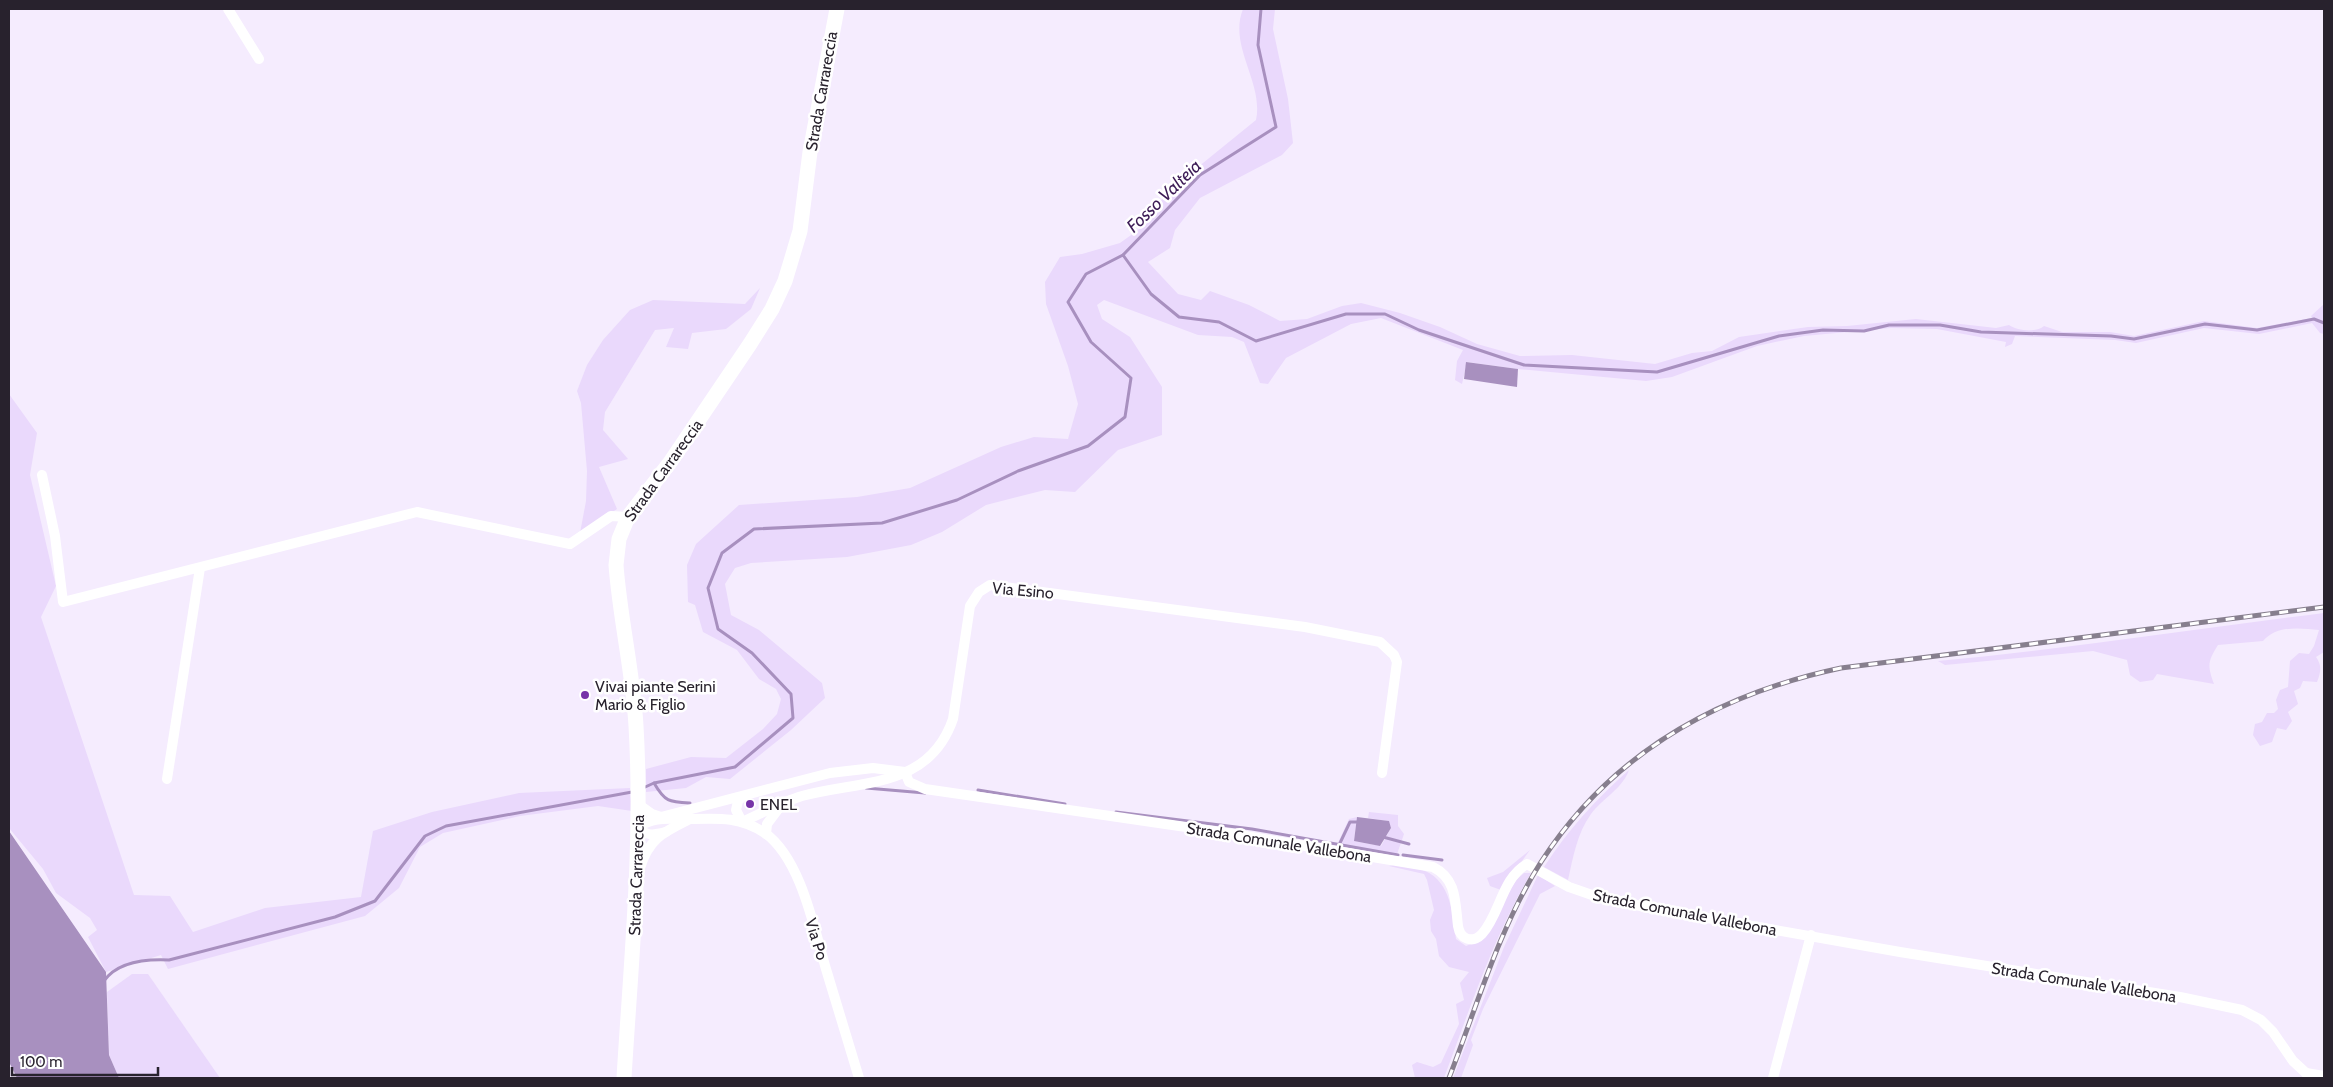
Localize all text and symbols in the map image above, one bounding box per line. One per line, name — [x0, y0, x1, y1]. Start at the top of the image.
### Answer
street label: Strada Carrareccia — [802, 30, 841, 152]
water label: Fosso Valteia — [1122, 155, 1206, 237]
street label: Strada Carrareccia — [620, 415, 707, 525]
street label: Via Esino — [991, 578, 1055, 603]
place label: Vivai piante Serini Mario & Figlio — [595, 677, 716, 714]
marker: Vivai piante Serini Mario & Figlio — [579, 689, 591, 701]
place label: ENEL — [760, 795, 797, 814]
marker: ENEL — [744, 798, 756, 810]
street label: Strada Carrareccia — [625, 814, 648, 936]
street label: Strada Comunale Vallebona — [1185, 818, 1373, 867]
street label: Strada Comunale Vallebona — [1591, 885, 1779, 940]
street label: Via Po — [801, 916, 832, 963]
street label: Strada Comunale Vallebona — [1990, 958, 2178, 1007]
scale bar — [12, 1044, 159, 1076]
text: 100 m — [20, 1053, 62, 1071]

